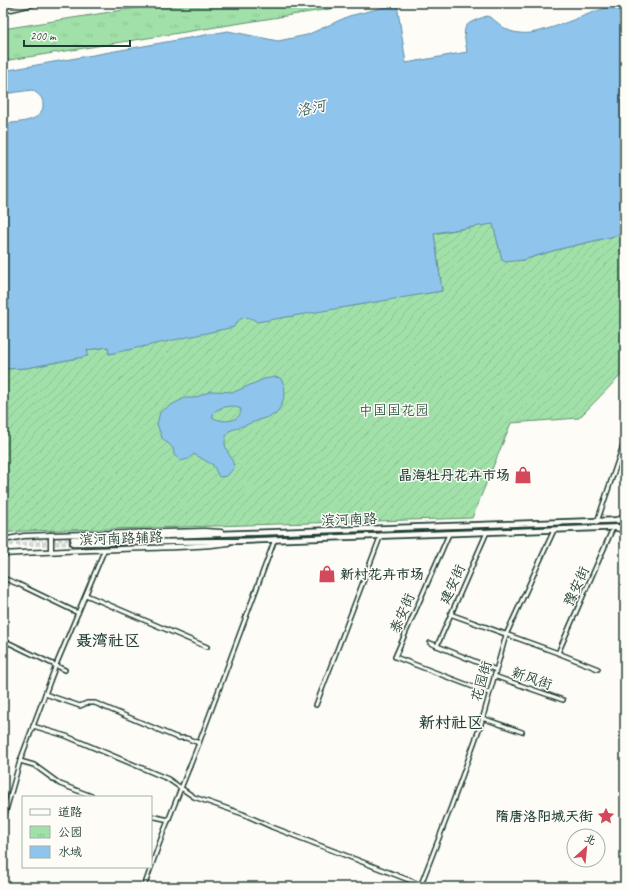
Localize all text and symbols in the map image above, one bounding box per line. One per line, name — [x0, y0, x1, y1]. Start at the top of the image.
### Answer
scale bar — [24, 22, 130, 48]
text: 200 m — [30, 28, 57, 44]
water label: 洛河 — [294, 95, 331, 121]
park label: 中国国花园 — [359, 402, 429, 419]
shop icon: 晶海牡丹花卉市场 — [513, 465, 533, 485]
place label: 晶海牡丹花卉市场 — [398, 467, 510, 484]
street label: 滨河南路 — [321, 510, 377, 529]
street label: 滨河南路辅路 — [79, 529, 163, 548]
street label: 建安街 — [436, 562, 469, 607]
shop icon: 新村花卉市场 — [317, 564, 337, 584]
street label: 豫安街 — [560, 564, 593, 609]
place label: 新村花卉市场 — [340, 566, 424, 583]
street label: 泰安街 — [386, 591, 418, 636]
district label: 聂湾社区 — [76, 631, 140, 651]
street label: 花园街 — [468, 659, 495, 704]
street label: 新风街 — [509, 664, 554, 693]
district label: 新村社区 — [419, 713, 483, 733]
legend — [22, 796, 152, 868]
text: 道路 — [58, 804, 82, 820]
place icon: 隋唐洛阳城天街 — [596, 806, 616, 826]
place label: 隋唐洛阳城天街 — [495, 808, 593, 825]
text: 公园 — [58, 824, 82, 840]
north arrow — [566, 828, 606, 868]
text: 北 — [582, 830, 599, 848]
text: 水域 — [58, 844, 82, 860]

